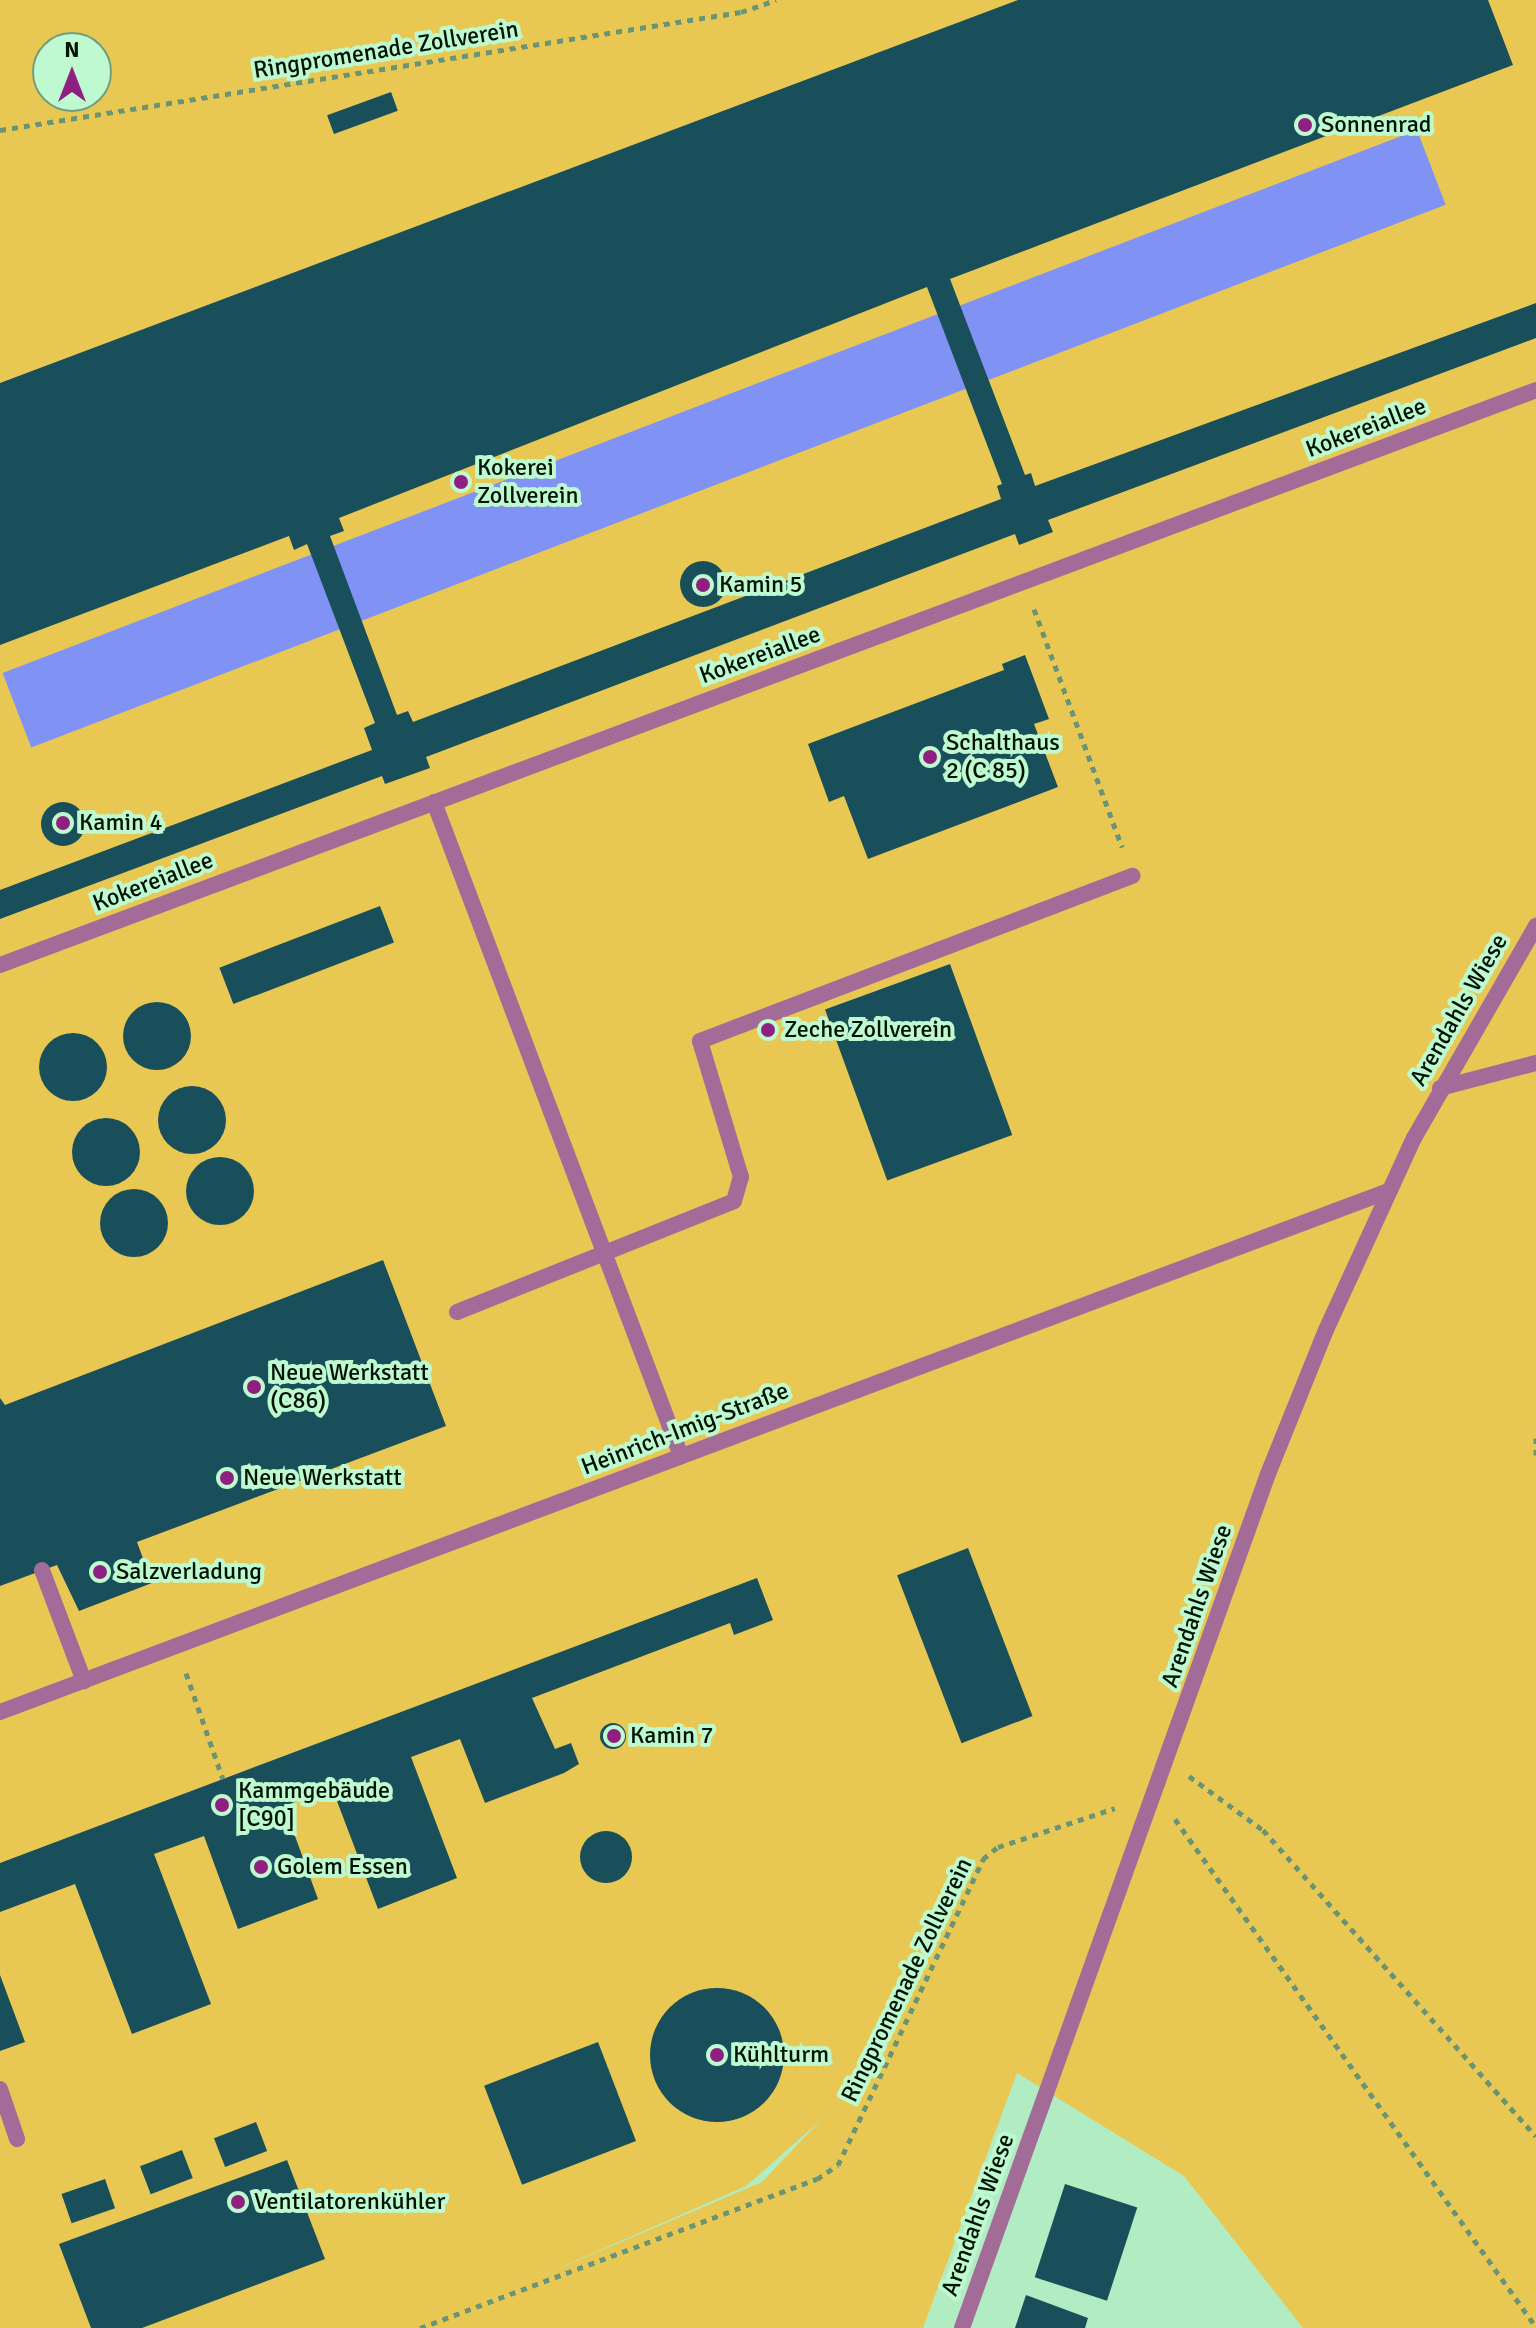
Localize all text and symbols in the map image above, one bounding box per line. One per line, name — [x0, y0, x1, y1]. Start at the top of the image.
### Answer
street label: Ringpromenade Zollverein — [251, 15, 521, 85]
north arrow — [32, 32, 112, 112]
text: N — [64, 36, 80, 63]
place label: Sonnenrad — [1321, 111, 1432, 139]
marker: Sonnenrad — [1296, 116, 1314, 134]
street label: Kokereiallee — [1302, 392, 1430, 464]
place label: Kokerei Zollverein — [477, 454, 579, 510]
marker: Kokerei Zollverein — [452, 473, 470, 491]
place label: Kamin 5 — [719, 571, 802, 599]
marker: Kamin 5 — [694, 576, 712, 594]
street label: Kokereiallee — [696, 620, 824, 690]
place label: Schalthaus 2 (C 85) — [946, 729, 1060, 785]
marker: Schalthaus 2 (C 85) — [921, 748, 939, 766]
place label: Kamin 4 — [79, 809, 162, 837]
marker: Kamin 4 — [54, 814, 72, 832]
street label: Kokereiallee — [89, 846, 217, 918]
street label: Arendahls Wiese — [1404, 929, 1514, 1091]
place label: Zeche Zollverein — [784, 1016, 952, 1044]
marker: Zeche Zollverein — [759, 1021, 777, 1039]
place label: Neue Werkstatt (C86) — [270, 1359, 429, 1415]
street label: Heinrich-Imig-Straße — [577, 1376, 793, 1482]
marker: Neue Werkstatt (C86) — [245, 1378, 263, 1396]
place label: Neue Werkstatt — [243, 1464, 402, 1492]
marker: Neue Werkstatt — [218, 1469, 236, 1487]
street label: Arendahls Wiese — [1156, 1521, 1238, 1691]
place label: Salzverladung — [116, 1558, 262, 1586]
marker: Salzverladung — [91, 1563, 109, 1581]
place label: Kamin 7 — [630, 1722, 713, 1750]
marker: Kamin 7 — [605, 1727, 623, 1745]
place label: Kammgebäude [C90] — [238, 1777, 390, 1833]
marker: Kammgebäude [C90] — [213, 1796, 231, 1814]
place label: Golem Essen — [277, 1853, 408, 1881]
street label: Ringpromenade Zollverein — [835, 1853, 979, 2107]
marker: Golem Essen — [252, 1858, 270, 1876]
place label: Kühlturm — [733, 2041, 829, 2069]
marker: Kühlturm — [708, 2046, 726, 2064]
street label: Arendahls Wiese — [935, 2130, 1021, 2300]
place label: Ventilatorenkühler — [254, 2188, 445, 2216]
marker: Ventilatorenkühler — [229, 2193, 247, 2211]

